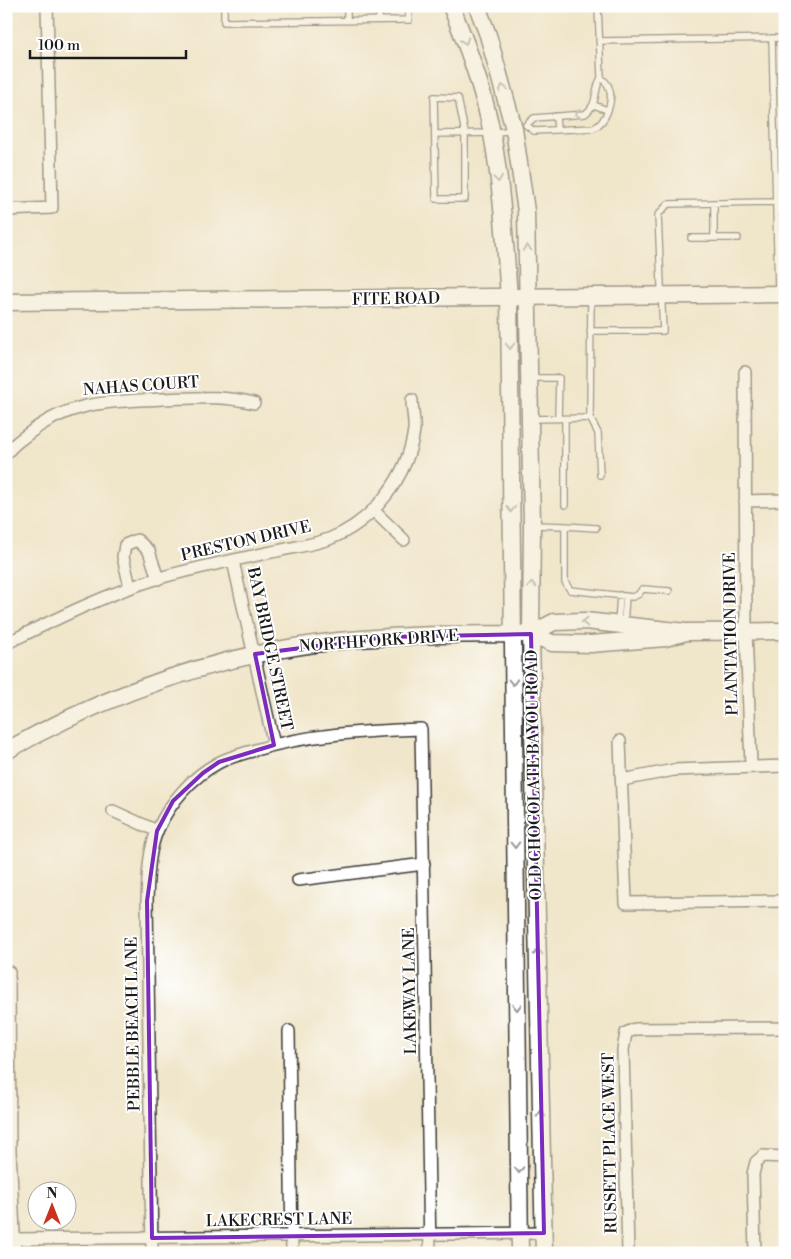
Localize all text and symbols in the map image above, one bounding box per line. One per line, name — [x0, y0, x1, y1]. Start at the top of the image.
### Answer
scale bar — [30, 28, 186, 60]
text: 100 m — [38, 36, 80, 55]
one-way arrow — [460, 37, 470, 45]
one-way arrow — [498, 84, 508, 93]
one-way arrow — [573, 108, 581, 119]
one-way arrow — [492, 175, 503, 183]
one-way arrow — [522, 244, 532, 252]
street label: FITE ROAD — [352, 288, 440, 310]
one-way arrow — [505, 343, 515, 351]
street label: NAHAS COURT — [82, 372, 200, 400]
one-way arrow — [506, 506, 516, 513]
street label: PRESTON DRIVE — [179, 516, 313, 566]
street label: PLANTATION DRIVE — [720, 552, 742, 716]
street label: BAY BRIDGE STREET — [243, 564, 297, 733]
one-way arrow — [527, 581, 537, 588]
one-way arrow — [581, 616, 589, 627]
street label: NORTHFORK DRIVE — [298, 625, 460, 657]
street label: OLD CHOCOLATE BAYOU ROAD — [522, 650, 546, 900]
one-way arrow — [508, 679, 518, 687]
one-way arrow — [510, 841, 520, 849]
street label: LAKEWAY LANE — [399, 927, 421, 1055]
street label: PEBBLE BEACH LANE — [121, 937, 145, 1111]
one-way arrow — [533, 947, 543, 955]
one-way arrow — [512, 1004, 522, 1011]
street label: RUSSETT PLACE WEST — [598, 1052, 622, 1234]
one-way arrow — [536, 1110, 546, 1118]
one-way arrow — [514, 1166, 524, 1174]
north arrow — [28, 1182, 78, 1232]
text: N — [46, 1185, 58, 1203]
street label: LAKECREST LANE — [206, 1209, 352, 1231]

